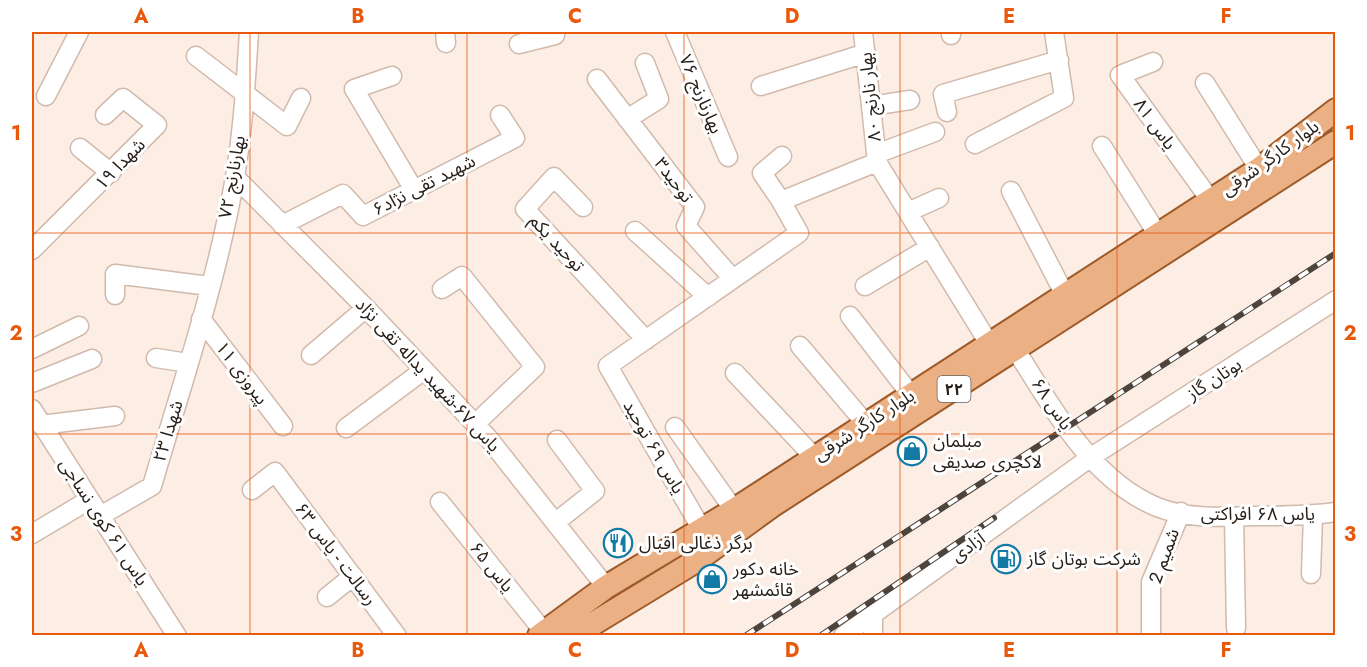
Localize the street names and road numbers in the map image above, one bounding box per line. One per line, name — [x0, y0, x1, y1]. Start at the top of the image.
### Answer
street label: بهارنارنج ۷۶ — [673, 50, 729, 138]
street label: بهار نارنج ۸۰ — [852, 51, 888, 143]
street label: یاس ۸۱ — [1127, 93, 1183, 155]
street label: بلوار کارگر شرقی — [1216, 114, 1324, 202]
street label: شهدا ۱۹ — [89, 132, 151, 196]
street label: بهارنارنج ۷۲ — [212, 133, 252, 221]
street label: شهید تقی نژاد۶ — [368, 148, 480, 222]
street label: توحید۳ — [648, 152, 700, 208]
street label: توحید یکم — [523, 208, 591, 278]
street label: یاس ۶۷-شهید یداله تقی نژاد — [349, 292, 507, 458]
street label: پیروزی ۱۱ — [209, 336, 275, 410]
street label: بوتان گاز — [1181, 351, 1247, 407]
street label: یاس ۶۸ — [1025, 373, 1079, 435]
road number: ۲۲ — [938, 376, 970, 402]
street label: بلوار کارگر شرقی — [808, 383, 920, 467]
street label: یاس ۶۹ توحید — [617, 395, 691, 499]
street label: شهدا ۲۳ — [146, 397, 190, 465]
street label: یاس ۶۱ کوی نساجی — [53, 453, 155, 591]
street label: رسالت - یاس ۶۳ — [289, 497, 383, 611]
street label: یاس ۶۸ افراکتی — [1201, 501, 1315, 527]
street label: آزادی — [945, 525, 991, 568]
street label: شمیم 2 — [1142, 525, 1186, 587]
street label: یاس ۶۵ — [464, 536, 520, 598]

